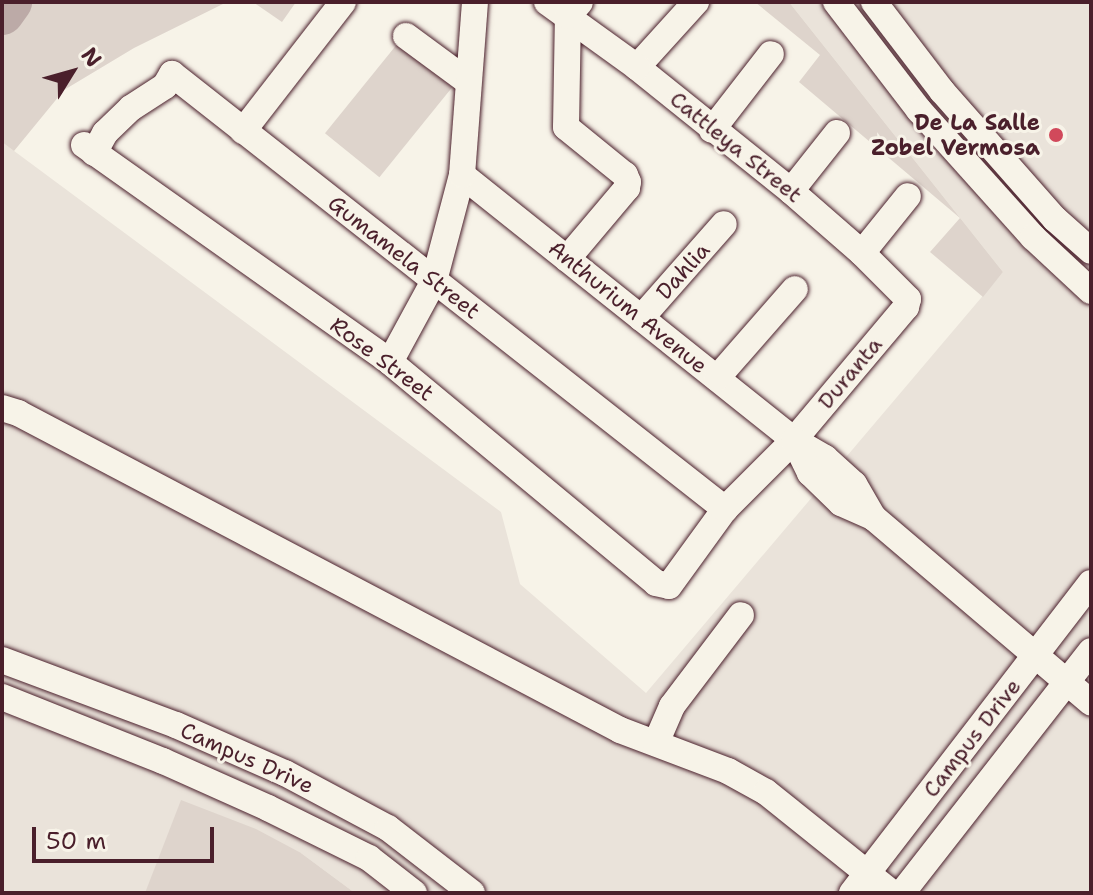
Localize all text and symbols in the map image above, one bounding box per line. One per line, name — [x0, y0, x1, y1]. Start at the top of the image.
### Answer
north arrow — [32, 32, 112, 112]
text: N — [75, 42, 108, 73]
street label: Cattleya Street — [665, 86, 807, 208]
place label: De La Salle Zobel Vermosa — [871, 109, 1040, 160]
marker: De La Salle Zobel Vermosa — [1047, 126, 1065, 144]
street label: Gumamela Street — [323, 190, 485, 324]
street label: Anthurium Avenue — [543, 235, 713, 379]
street label: Dahlia — [651, 237, 715, 305]
street label: Rose Street — [325, 312, 439, 406]
street label: Duranta — [812, 332, 888, 414]
street label: Campus Drive — [918, 674, 1026, 802]
street label: Campus Drive — [176, 717, 318, 799]
scale bar — [36, 811, 218, 861]
text: 50 m — [46, 825, 106, 857]

